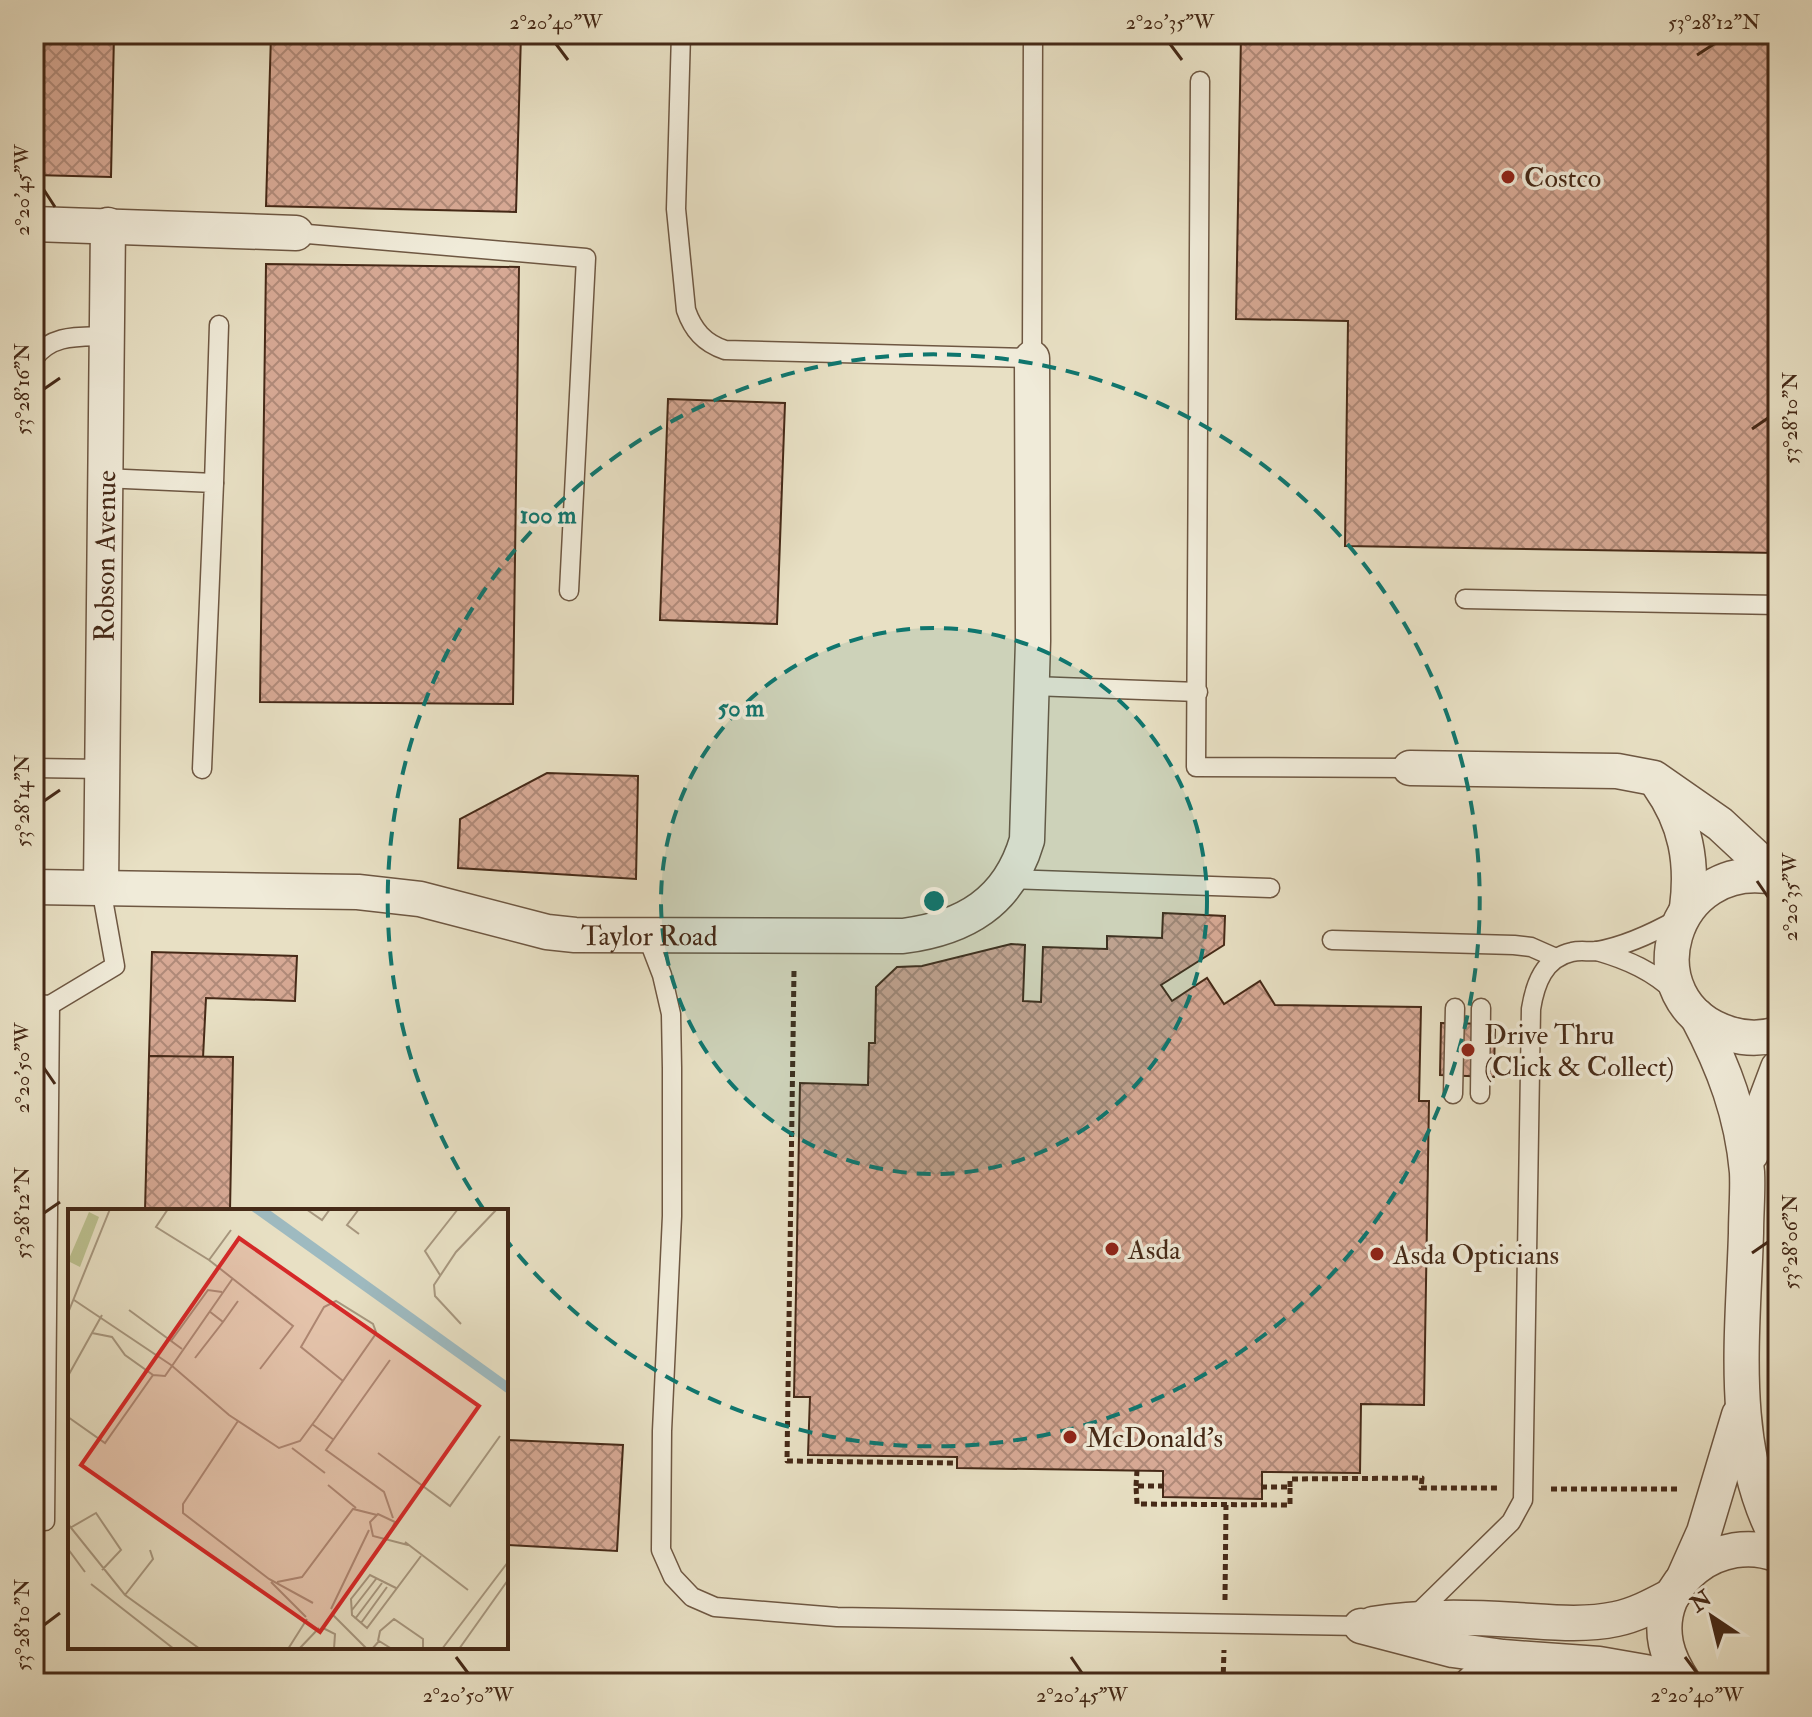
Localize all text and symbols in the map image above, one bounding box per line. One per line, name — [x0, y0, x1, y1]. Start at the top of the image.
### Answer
text: 2°20'40"W — [510, 10, 603, 35]
text: 2°20'35"W — [1126, 10, 1215, 35]
text: 53°28'12"N — [1668, 10, 1760, 35]
text: 2°20'45"W — [10, 144, 35, 236]
place label: Costco — [1524, 161, 1601, 196]
marker: Costco — [1499, 168, 1517, 186]
text: 53°28'16"N — [10, 343, 35, 435]
text: 53°28'10"N — [1778, 372, 1803, 464]
street label: Robson Avenue — [88, 470, 124, 642]
text: 100 m — [520, 500, 577, 531]
text: 50 m — [718, 693, 765, 724]
text: 53°28'14"N — [10, 755, 35, 847]
text: 2°20'35"W — [1778, 852, 1803, 941]
centre of rings — [920, 887, 948, 915]
street label: Taylor Road — [581, 919, 718, 954]
place label: Drive Thru (Click & Collect) — [1484, 1018, 1674, 1085]
text: 2°20'50"W — [10, 1022, 35, 1113]
marker: Drive Thru (Click & Collect) — [1459, 1041, 1477, 1059]
text: 53°28'12"N — [10, 1167, 35, 1259]
text: 53°28'06"N — [1778, 1194, 1803, 1290]
inset map — [68, 1209, 508, 1649]
place label: Asda — [1127, 1233, 1181, 1268]
place label: Asda Opticians — [1392, 1238, 1559, 1273]
marker: Asda — [1103, 1240, 1121, 1258]
marker: Asda Opticians — [1368, 1245, 1386, 1263]
place label: McDonald's — [1086, 1421, 1223, 1456]
marker: McDonald's — [1061, 1428, 1079, 1446]
north arrow — [1672, 1577, 1752, 1657]
text: 53°28'10"N — [10, 1579, 35, 1671]
text: N — [1684, 1584, 1717, 1619]
text: 2°20'50"W — [423, 1683, 514, 1708]
text: 2°20'45"W — [1036, 1683, 1128, 1708]
text: 2°20'40"W — [1651, 1683, 1744, 1708]

